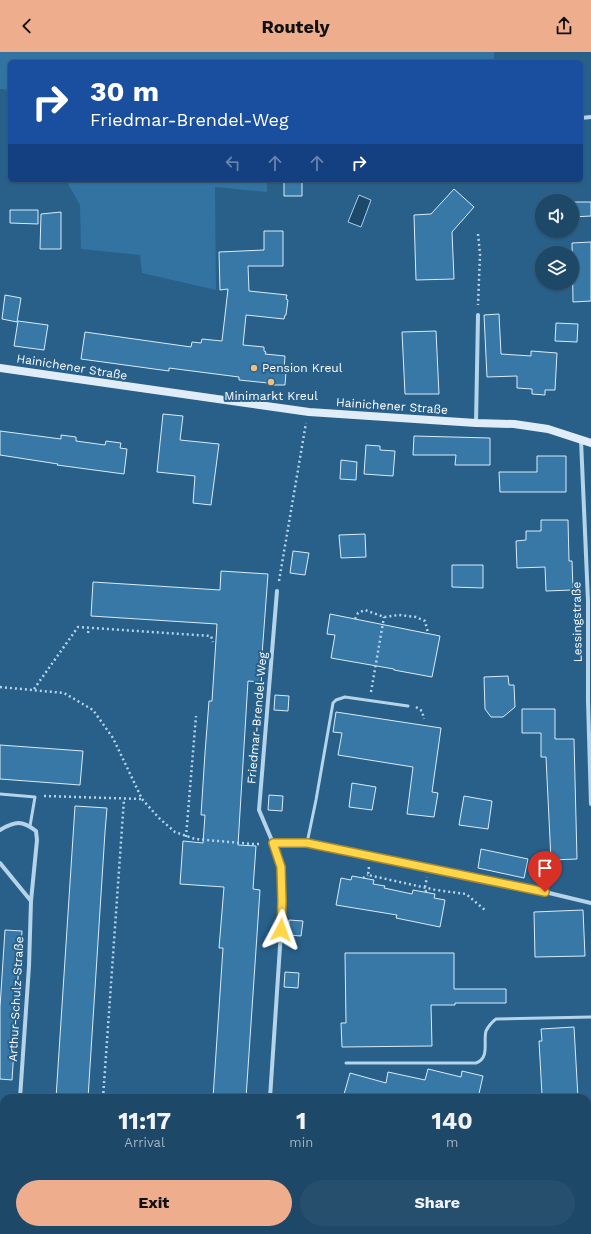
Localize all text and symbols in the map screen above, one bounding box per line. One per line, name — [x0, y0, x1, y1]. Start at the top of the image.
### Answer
icon: back — [16, 15, 38, 37]
icon: share — [553, 15, 575, 37]
text: Routely — [261, 16, 330, 37]
text: 30 m — [90, 75, 159, 108]
icon: right — [24, 76, 76, 128]
text: Friedmar-Brendel-Weg — [90, 109, 289, 130]
icon: left — [222, 152, 244, 174]
icon: ahead — [264, 152, 286, 174]
icon: ahead — [306, 152, 328, 174]
icon: right — [348, 152, 370, 174]
map controls — [535, 194, 579, 290]
button: sound — [535, 194, 579, 238]
button: layers — [535, 246, 579, 290]
street label: Hainichener Straße — [16, 351, 129, 383]
place label: Pension Kreul — [262, 361, 343, 375]
marker: Pension Kreul — [249, 363, 259, 373]
marker: Minimarkt Kreul — [266, 377, 276, 387]
place label: Minimarkt Kreul — [224, 389, 318, 403]
street label: Hainichener Straße — [336, 395, 448, 417]
street label: Lessingstraße — [569, 581, 585, 663]
street label: Friedmar-Brendel-Weg — [244, 651, 270, 785]
pin — [528, 851, 562, 892]
icon: arrive — [534, 857, 556, 879]
position arrow — [260, 909, 302, 951]
street label: Arthur-Schulz-Straße — [6, 936, 26, 1062]
text: 11:17 — [118, 1107, 171, 1135]
text: 1 — [296, 1107, 306, 1135]
text: 140 — [431, 1107, 473, 1135]
text: Arrival — [124, 1135, 165, 1150]
text: min — [289, 1135, 313, 1150]
text: m — [446, 1135, 458, 1150]
button: Exit — [16, 1180, 292, 1226]
button: Share — [300, 1180, 575, 1226]

